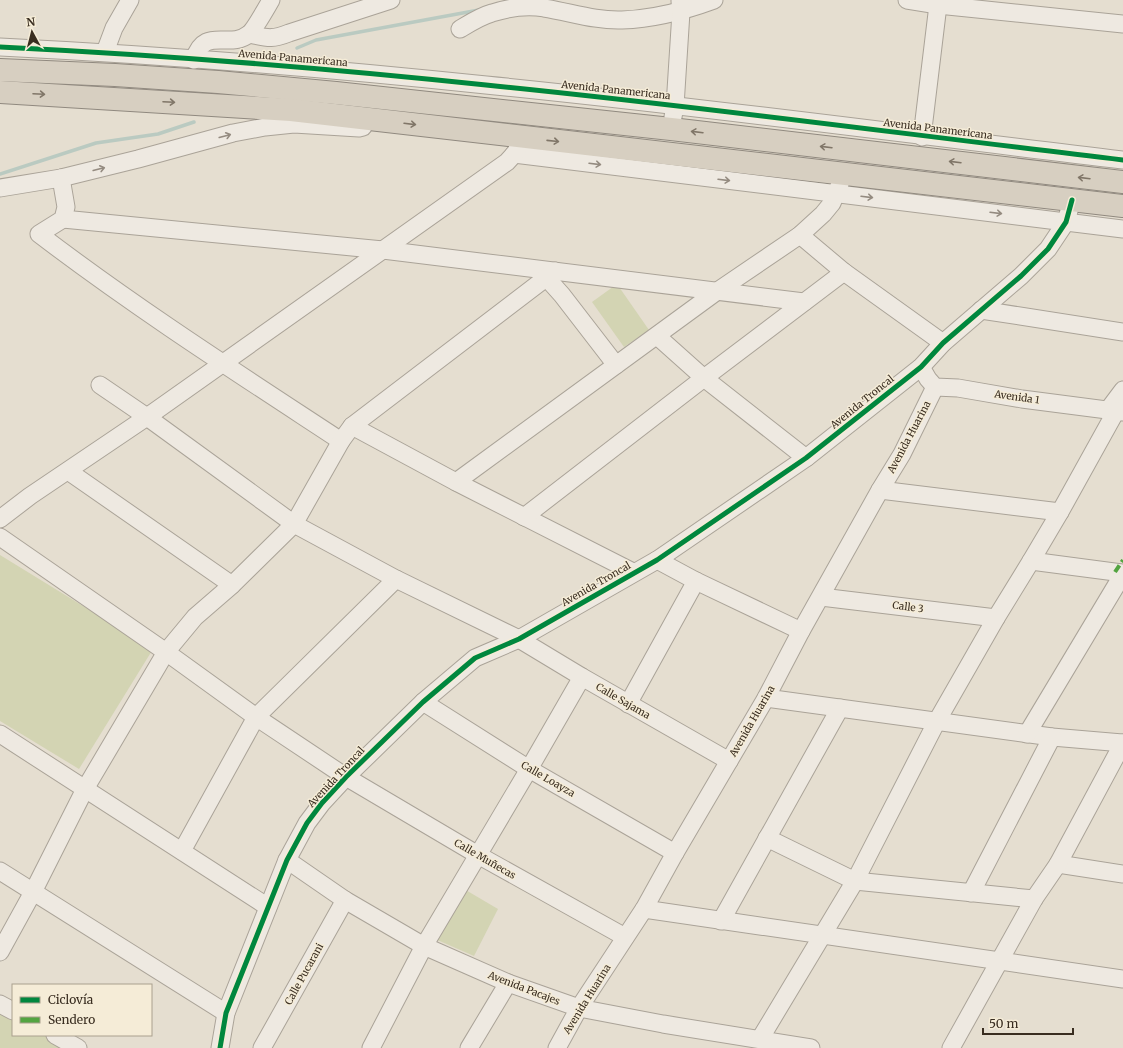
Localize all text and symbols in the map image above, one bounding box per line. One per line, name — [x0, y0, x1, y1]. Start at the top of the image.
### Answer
north arrow — [12, 12, 52, 52]
text: N — [26, 15, 36, 30]
street label: Avenida Panamericana — [237, 47, 349, 69]
street label: Avenida Panamericana — [560, 78, 672, 102]
one-way arrow — [32, 91, 45, 98]
one-way arrow — [162, 98, 175, 106]
street label: Avenida Panamericana — [882, 116, 994, 142]
one-way arrow — [403, 121, 416, 128]
one-way arrow — [691, 128, 704, 136]
one-way arrow — [218, 131, 231, 139]
one-way arrow — [546, 137, 559, 145]
one-way arrow — [820, 143, 833, 151]
one-way arrow — [949, 158, 962, 166]
one-way arrow — [588, 160, 601, 168]
one-way arrow — [92, 165, 105, 172]
one-way arrow — [1078, 174, 1091, 181]
one-way arrow — [717, 176, 730, 183]
one-way arrow — [860, 193, 873, 201]
one-way arrow — [989, 210, 1002, 217]
street label: Avenida Troncal — [827, 372, 896, 432]
street label: Avenida 1 — [993, 387, 1041, 407]
street label: Avenida Huarina — [884, 398, 934, 476]
street label: Avenida Troncal — [558, 559, 633, 610]
street label: Calle 3 — [892, 599, 925, 615]
street label: Calle Sajama — [593, 680, 653, 722]
street label: Avenida Huarina — [726, 683, 778, 760]
street label: Avenida Troncal — [304, 744, 367, 811]
street label: Calle Loayza — [519, 758, 578, 800]
street label: Calle Muñecas — [452, 836, 518, 882]
street label: Calle Pucarani — [282, 941, 326, 1007]
street label: Avenida Huarina — [560, 961, 614, 1037]
street label: Avenida Pacajes — [485, 968, 562, 1008]
legend — [12, 984, 152, 1036]
text: Ciclovía — [48, 992, 94, 1007]
scale bar — [983, 1010, 1073, 1036]
text: Sendero — [48, 1012, 95, 1027]
text: 50 m — [989, 1016, 1018, 1031]

